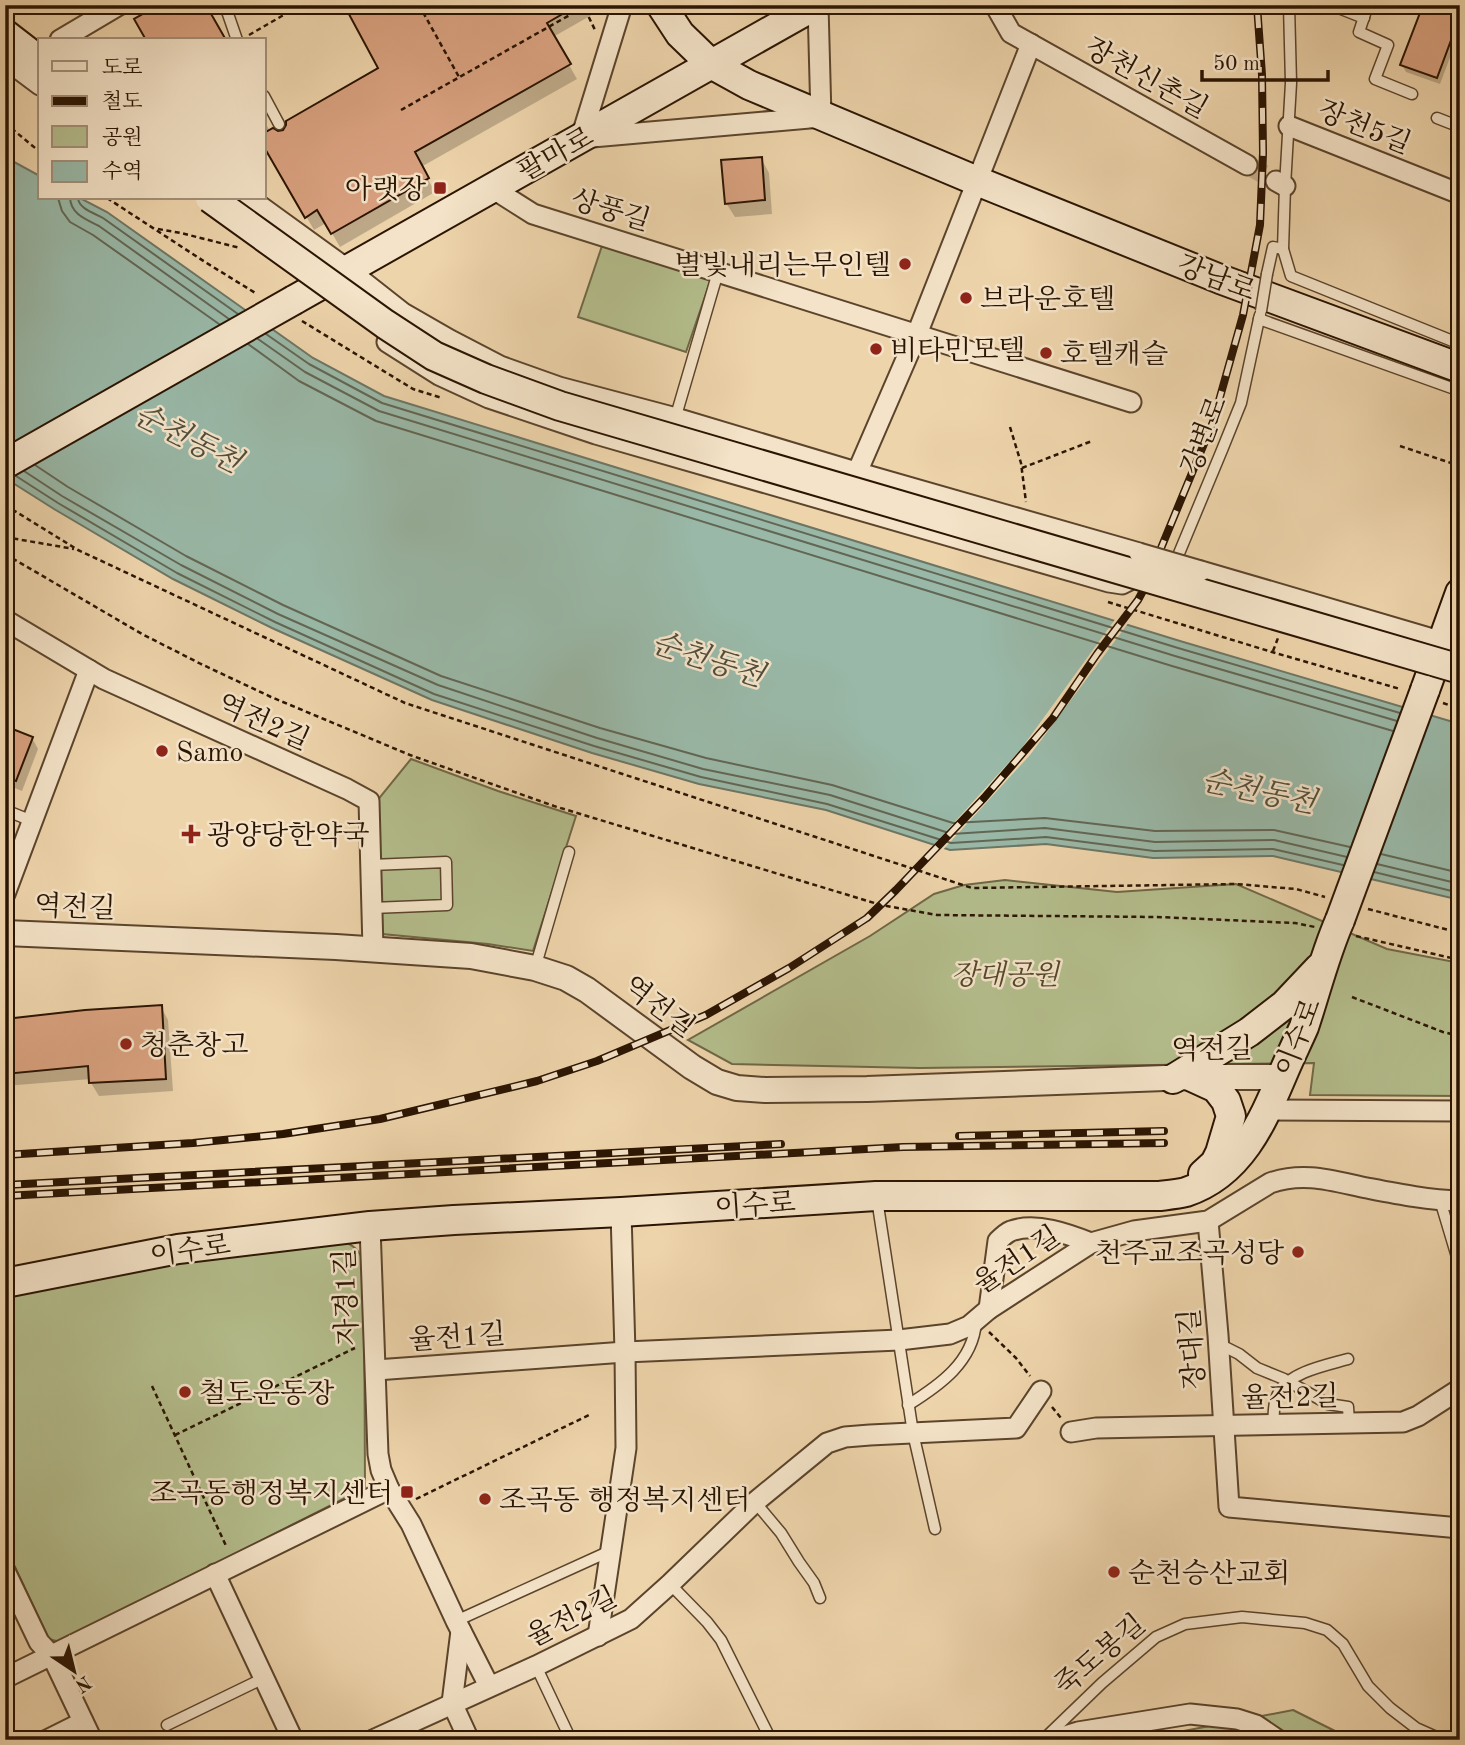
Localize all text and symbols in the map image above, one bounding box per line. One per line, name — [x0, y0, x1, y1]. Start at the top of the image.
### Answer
street label: 장천신촌길 — [1080, 32, 1213, 125]
legend — [38, 38, 266, 200]
scale bar — [1202, 38, 1328, 82]
text: 50 m — [1213, 54, 1260, 75]
text: 도로 — [102, 57, 143, 79]
text: 철도 — [102, 90, 143, 113]
street label: 장천5길 — [1313, 96, 1415, 160]
street label: 팔마로 — [513, 122, 599, 188]
text: 공원 — [102, 126, 143, 149]
text: 수역 — [102, 160, 143, 183]
place label: 아랫장 — [345, 175, 426, 205]
marker: 아랫장 — [432, 180, 448, 196]
street label: 상풍길 — [567, 185, 654, 237]
street label: 강남로 — [1173, 250, 1260, 307]
place label: 별빛내리는무인텔 — [675, 251, 891, 281]
marker: 별빛내리는무인텔 — [897, 256, 913, 272]
place label: 브라운호텔 — [980, 285, 1115, 315]
marker: 브라운호텔 — [958, 290, 974, 306]
place label: 비타민모텔 — [890, 335, 1025, 366]
place label: 호텔캐슬 — [1060, 340, 1168, 370]
marker: 비타민모텔 — [868, 341, 884, 357]
marker: 호텔캐슬 — [1038, 345, 1054, 361]
street label: 강변로 — [1176, 392, 1233, 479]
water label: 순천동천 — [129, 397, 249, 480]
water label: 순천동천 — [648, 626, 770, 694]
street label: 역전2길 — [213, 689, 314, 756]
place label: Samo — [176, 740, 243, 768]
marker: Samo — [154, 743, 170, 759]
water label: 순천동천 — [1199, 763, 1321, 820]
place label: 광양당한약국 — [207, 821, 369, 851]
marker: 광양당한약국 — [181, 824, 201, 844]
street label: 역전길 — [34, 892, 116, 924]
park label: 장대공원 — [951, 960, 1061, 991]
street label: 역전길 — [617, 971, 700, 1044]
street label: 이수로 — [1269, 994, 1327, 1081]
place label: 청춘창고 — [140, 1030, 248, 1061]
street label: 역전길 — [1171, 1034, 1253, 1066]
marker: 청춘창고 — [118, 1036, 134, 1052]
street label: 이수로 — [714, 1187, 797, 1224]
street label: 율전1길 — [968, 1221, 1066, 1300]
street label: 이수로 — [148, 1229, 233, 1271]
place label: 천주교조곡성당 — [1095, 1239, 1284, 1269]
marker: 천주교조곡성당 — [1290, 1244, 1306, 1260]
street label: 자경1길 — [330, 1248, 364, 1346]
street label: 장대길 — [1175, 1307, 1211, 1390]
street label: 율전1길 — [408, 1320, 507, 1356]
place label: 철도운동장 — [199, 1379, 334, 1409]
street label: 율전2길 — [1241, 1382, 1339, 1414]
marker: 철도운동장 — [177, 1384, 193, 1400]
place label: 조곡동행정복지센터 — [150, 1478, 393, 1509]
marker: 조곡동행정복지센터 — [399, 1484, 415, 1500]
place label: 조곡동 행정복지센터 — [499, 1485, 750, 1516]
marker: 조곡동 행정복지센터 — [477, 1491, 493, 1507]
place label: 순천승산교회 — [1128, 1559, 1290, 1589]
marker: 순천승산교회 — [1106, 1564, 1122, 1580]
street label: 율전2길 — [522, 1582, 622, 1653]
street label: 죽도봉길 — [1049, 1608, 1151, 1702]
north arrow — [38, 1636, 108, 1706]
text: N — [71, 1671, 94, 1695]

